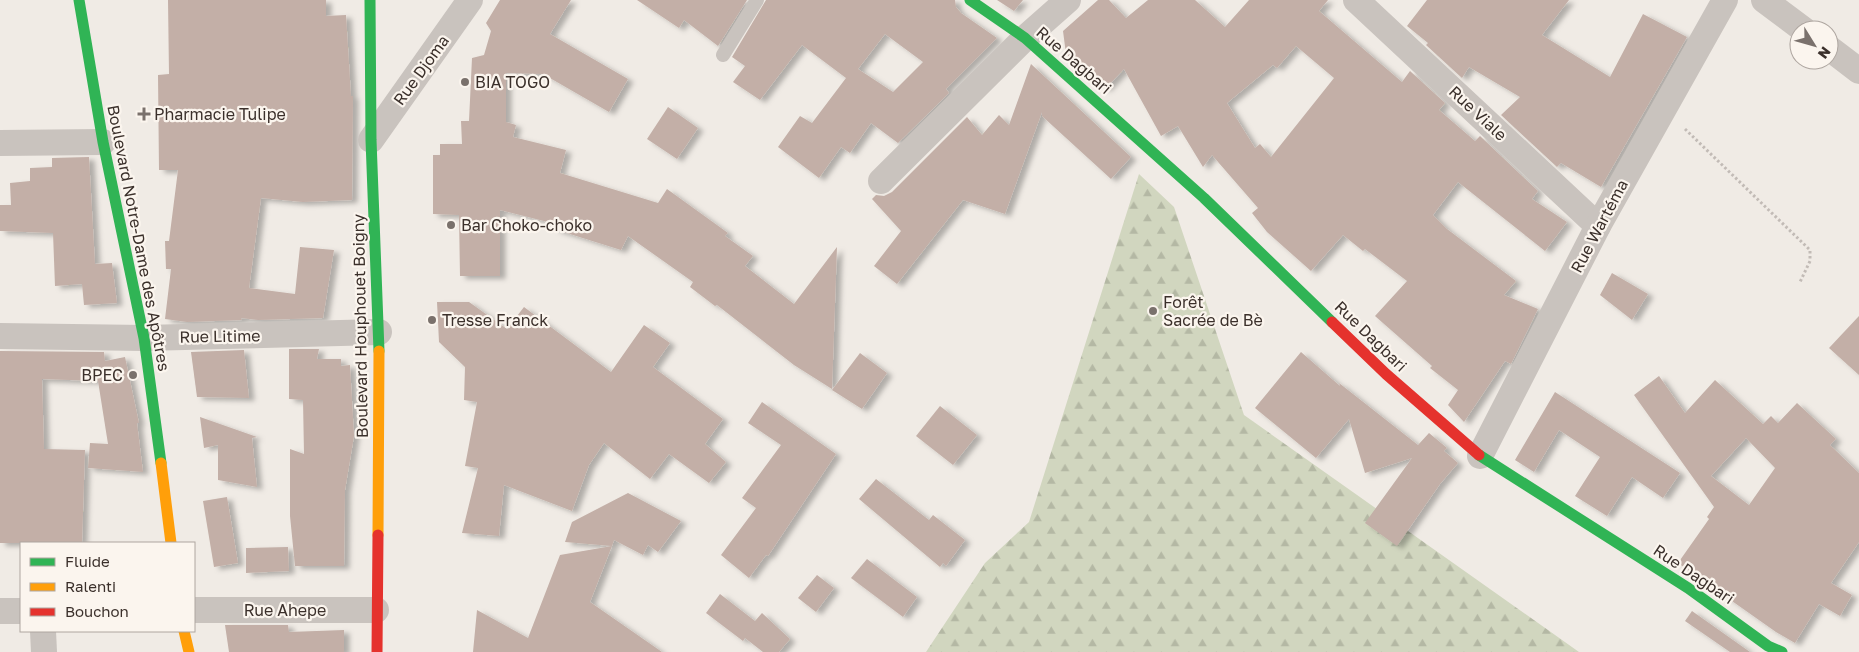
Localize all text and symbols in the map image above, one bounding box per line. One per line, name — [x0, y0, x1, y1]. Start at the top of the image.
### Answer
north arrow — [1789, 20, 1839, 70]
street label: Rue Dagbari — [1032, 22, 1116, 98]
street label: Rue Djoma — [389, 31, 453, 109]
text: N — [1815, 44, 1835, 62]
place label: BIA TOGO — [475, 72, 550, 92]
marker: BIA TOGO — [459, 76, 471, 88]
street label: Rue Viale — [1445, 81, 1511, 145]
street label: Boulevard Notre-Dame des Apôtres — [103, 103, 175, 373]
place label: Pharmacie Tulipe — [154, 104, 286, 124]
marker: Pharmacie Tulipe — [138, 108, 150, 120]
street label: Rue Wartéma — [1566, 176, 1632, 276]
street label: Boulevard Houphouet Boigny — [348, 214, 372, 438]
place label: Bar Choko-choko — [461, 215, 592, 235]
marker: Bar Choko-choko — [445, 219, 457, 231]
place label: Forêt Sacrée de Bè — [1163, 292, 1263, 330]
street label: Rue Dagbari — [1331, 296, 1411, 376]
marker: Forêt Sacrée de Bè — [1147, 305, 1159, 317]
place label: Tresse Franck — [442, 310, 548, 330]
marker: Tresse Franck — [426, 314, 438, 326]
street label: Rue Litime — [179, 325, 261, 347]
place label: BPEC — [81, 365, 123, 385]
marker: BPEC — [127, 369, 139, 381]
street label: Rue Dagbari — [1650, 540, 1738, 608]
legend — [20, 542, 195, 632]
text: Fluide — [65, 552, 110, 570]
text: Ralenti — [65, 577, 116, 595]
street label: Rue Ahepe — [244, 600, 326, 620]
text: Bouchon — [65, 602, 129, 620]

